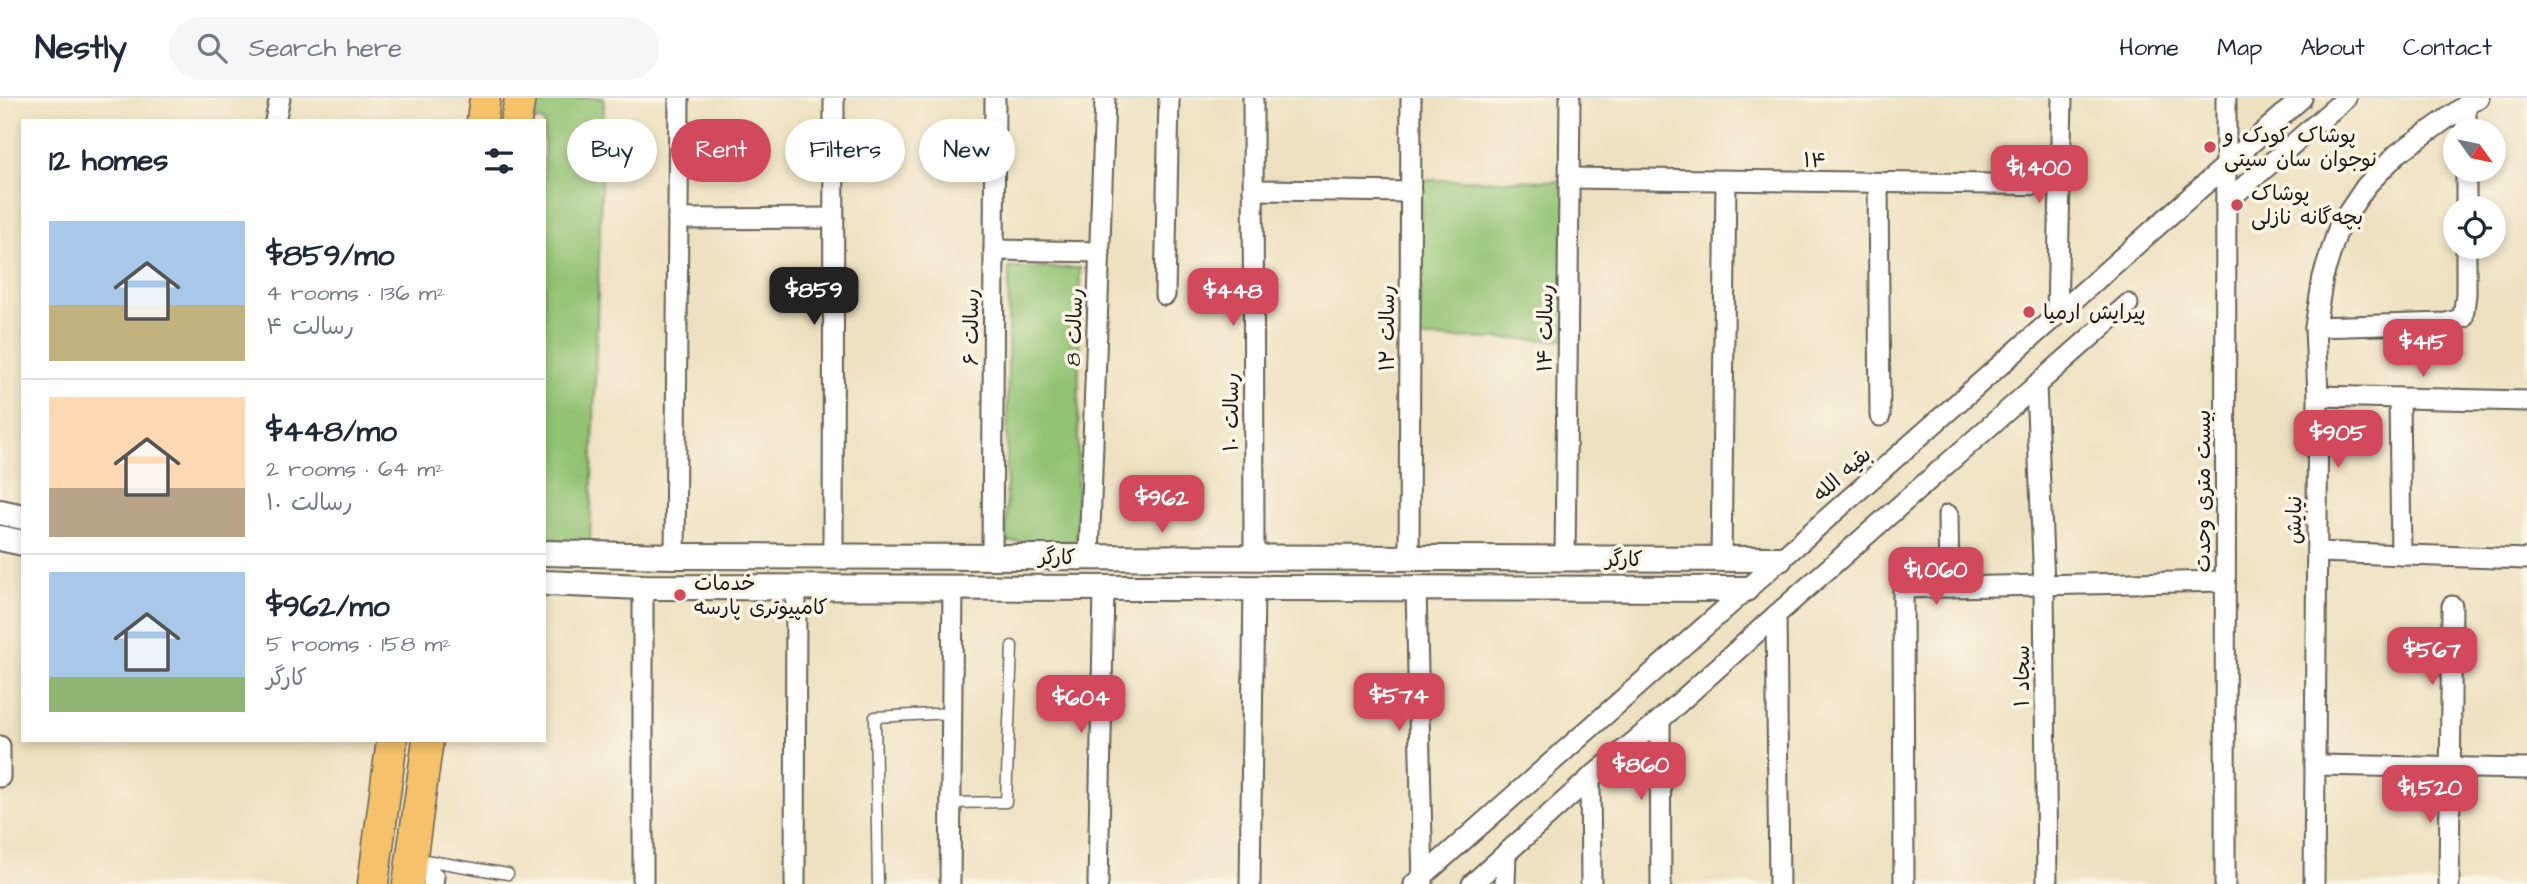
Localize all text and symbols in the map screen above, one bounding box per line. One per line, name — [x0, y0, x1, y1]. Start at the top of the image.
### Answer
search box — [169, 17, 659, 80]
text: Nestly — [35, 25, 127, 71]
icon: search — [193, 29, 231, 67]
text: Search here — [249, 30, 402, 66]
text: Home — [2119, 31, 2179, 65]
text: Map — [2217, 31, 2262, 65]
text: About — [2300, 31, 2365, 65]
text: Contact — [2403, 31, 2492, 65]
chip: Buy — [567, 119, 657, 182]
chip: Rent — [671, 119, 771, 182]
chip: Filters — [785, 119, 905, 182]
chip: New — [919, 119, 1015, 182]
north arrow — [2443, 119, 2506, 182]
map controls — [2443, 119, 2506, 259]
place label: پوشاک کودک و نوجوان سان سیتی — [2222, 121, 2377, 174]
marker: پوشاک کودک و نوجوان سان سیتی — [2202, 139, 2218, 155]
text: 12 homes — [49, 140, 168, 182]
icon: filters — [480, 142, 518, 180]
street label: ۱۴ — [1803, 146, 1827, 175]
pin: $1,400 — [1982, 146, 2096, 205]
text: $1,400 — [2007, 152, 2071, 184]
place label: پوشاک بچه‌گانه نازلی — [2251, 179, 2363, 232]
button: locate — [2443, 196, 2506, 259]
marker: پوشاک بچه‌گانه نازلی — [2229, 197, 2245, 213]
text: $859/mo — [266, 235, 394, 277]
icon: home — [105, 249, 189, 333]
pin: $859 — [773, 268, 855, 327]
pin: $448 — [1192, 268, 1274, 328]
text: $859 — [785, 274, 843, 306]
text: $448 — [1203, 275, 1263, 307]
text: 4 rooms · 136 m² — [266, 277, 445, 309]
street label: رسالت ۱۴ — [1530, 284, 1561, 372]
street label: رسالت ۱۲ — [1373, 285, 1402, 371]
street label: رسالت 8 — [1059, 287, 1090, 367]
street label: رسالت ۶ — [957, 288, 986, 366]
place label: پیرایش ارمیا — [2043, 298, 2146, 327]
marker: پیرایش ارمیا — [2021, 304, 2037, 320]
text: رسالت ۴ — [266, 311, 354, 343]
pin: $415 — [2382, 320, 2464, 379]
text: $415 — [2399, 326, 2447, 358]
street label: رسالت ۱۰ — [1217, 372, 1246, 452]
street label: بیست متری وحدت — [2189, 410, 2218, 572]
pin: $905 — [2297, 410, 2379, 470]
text: $448/mo — [266, 411, 397, 453]
text: $905 — [2310, 417, 2366, 449]
icon: home — [105, 425, 189, 509]
street label: بقیه الله — [1807, 440, 1878, 509]
text: 2 rooms · 64 m² — [266, 453, 444, 485]
pin: $962 — [1121, 476, 1203, 535]
text: $962 — [1135, 482, 1189, 514]
text: رسالت ۱۰ — [266, 487, 353, 519]
street label: نیایش — [2280, 496, 2309, 544]
street label: کارگر — [1036, 543, 1076, 572]
street label: کارگر — [1603, 545, 1643, 574]
pin: $1,060 — [1879, 547, 1993, 607]
text: $1,060 — [1904, 554, 1968, 586]
place label: خدمات کامپیوتری پارسه — [694, 569, 828, 622]
text: $962/mo — [266, 586, 390, 628]
marker: خدمات کامپیوتری پارسه — [672, 587, 688, 603]
icon: home — [105, 600, 189, 684]
text: 5 rooms · 158 m² — [266, 628, 451, 660]
pin: $567 — [2391, 628, 2473, 687]
text: $567 — [2403, 634, 2461, 666]
street label: سجاد ۱ — [2008, 645, 2037, 707]
text: کارگر — [266, 662, 307, 694]
pin: $574 — [1358, 674, 1440, 733]
pin: $604 — [1040, 676, 1122, 735]
text: $574 — [1370, 680, 1428, 712]
text: $604 — [1052, 682, 1110, 714]
pin: $860 — [1600, 742, 1682, 802]
text: $860 — [1613, 749, 1669, 781]
pin: $1,520 — [2373, 766, 2487, 825]
text: $1,520 — [2398, 772, 2462, 804]

